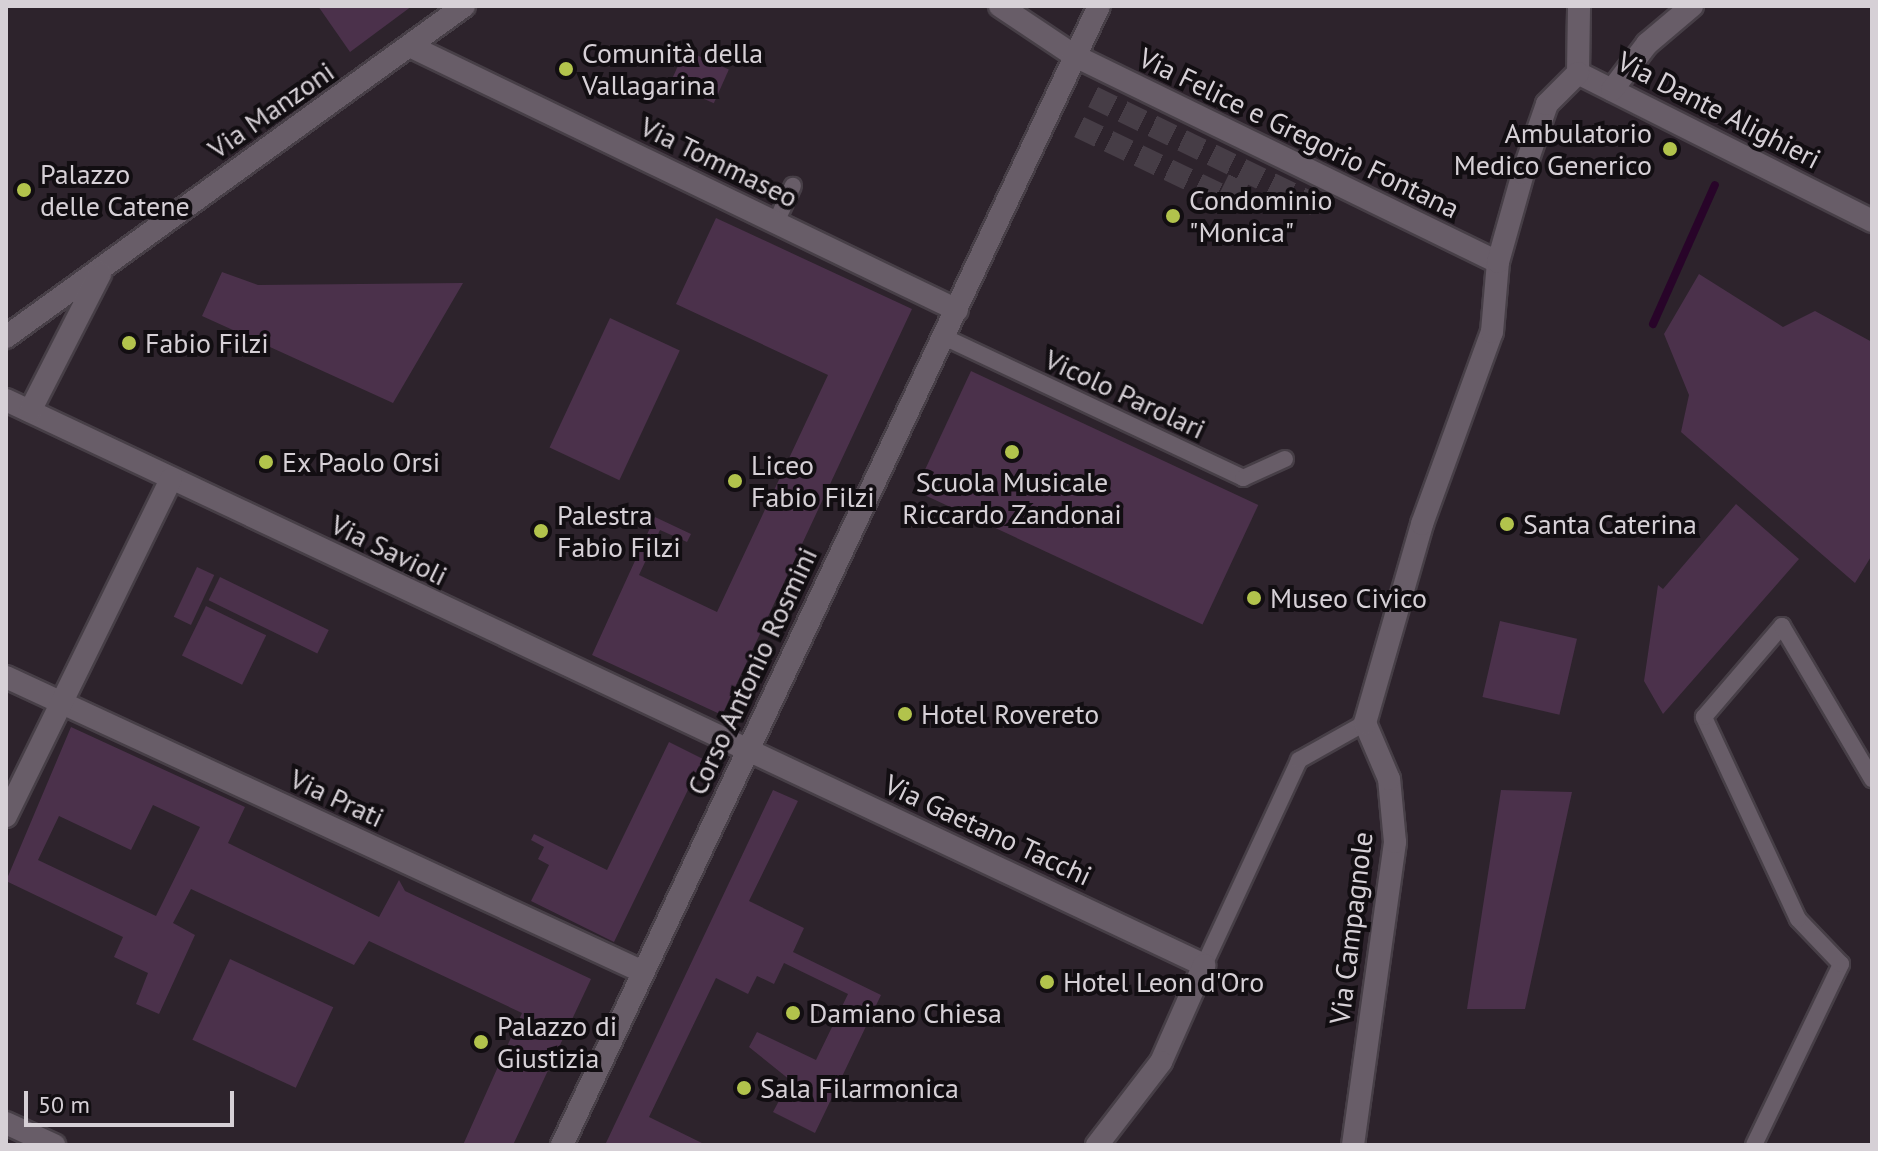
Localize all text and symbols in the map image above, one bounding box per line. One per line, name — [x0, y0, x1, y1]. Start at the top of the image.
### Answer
place label: Comunità della Vallagarina — [582, 36, 763, 102]
street label: Via Felice e Gregorio Fontana — [1133, 41, 1465, 225]
street label: Via Dante Alighieri — [1611, 44, 1827, 176]
street label: Via Manzoni — [202, 54, 340, 166]
marker: Comunità della Vallagarina — [557, 60, 575, 78]
street label: Via Tommaseo — [634, 109, 804, 215]
place label: Ambulatorio Medico Generico — [1454, 116, 1652, 182]
marker: Ambulatorio Medico Generico — [1659, 138, 1681, 160]
place label: Palazzo delle Catene — [40, 157, 190, 223]
marker: Palazzo delle Catene — [15, 181, 33, 199]
place label: Condominio "Monica" — [1189, 183, 1332, 249]
marker: Condominio "Monica" — [1164, 207, 1182, 225]
place label: Fabio Filzi — [145, 326, 269, 360]
marker: Fabio Filzi — [120, 334, 138, 352]
street label: Vicolo Parolari — [1039, 342, 1211, 446]
marker: Scuola Musicale Riccardo Zandonai — [1003, 443, 1021, 461]
place label: Ex Paolo Orsi — [282, 445, 441, 479]
place label: Liceo Fabio Filzi — [751, 448, 875, 514]
marker: Ex Paolo Orsi — [257, 453, 275, 471]
place label: Scuola Musicale Riccardo Zandonai — [902, 465, 1122, 531]
marker: Liceo Fabio Filzi — [726, 472, 744, 490]
place label: Palestra Fabio Filzi — [557, 498, 681, 564]
street label: Via Savioli — [325, 507, 453, 593]
place label: Santa Caterina — [1523, 507, 1697, 541]
marker: Santa Caterina — [1498, 515, 1516, 533]
marker: Palestra Fabio Filzi — [532, 522, 550, 540]
street label: Corso Antonio Rosmini — [680, 541, 824, 801]
place label: Museo Civico — [1270, 581, 1427, 615]
marker: Museo Civico — [1245, 589, 1263, 607]
place label: Hotel Rovereto — [921, 697, 1099, 731]
marker: Hotel Rovereto — [896, 705, 914, 723]
street label: Via Prati — [285, 762, 389, 834]
street label: Via Gaetano Tacchi — [879, 767, 1097, 893]
street label: Via Campagnole — [1323, 830, 1379, 1026]
place label: Hotel Leon d'Oro — [1063, 965, 1264, 999]
marker: Hotel Leon d'Oro — [1038, 973, 1056, 991]
place label: Damiano Chiesa — [809, 996, 1002, 1030]
marker: Damiano Chiesa — [784, 1004, 802, 1022]
place label: Palazzo di Giustizia — [497, 1009, 617, 1075]
marker: Palazzo di Giustizia — [472, 1033, 490, 1051]
place label: Sala Filarmonica — [760, 1071, 959, 1105]
scale bar — [28, 1075, 238, 1125]
marker: Sala Filarmonica — [735, 1079, 753, 1097]
text: 50 m — [38, 1089, 90, 1120]

